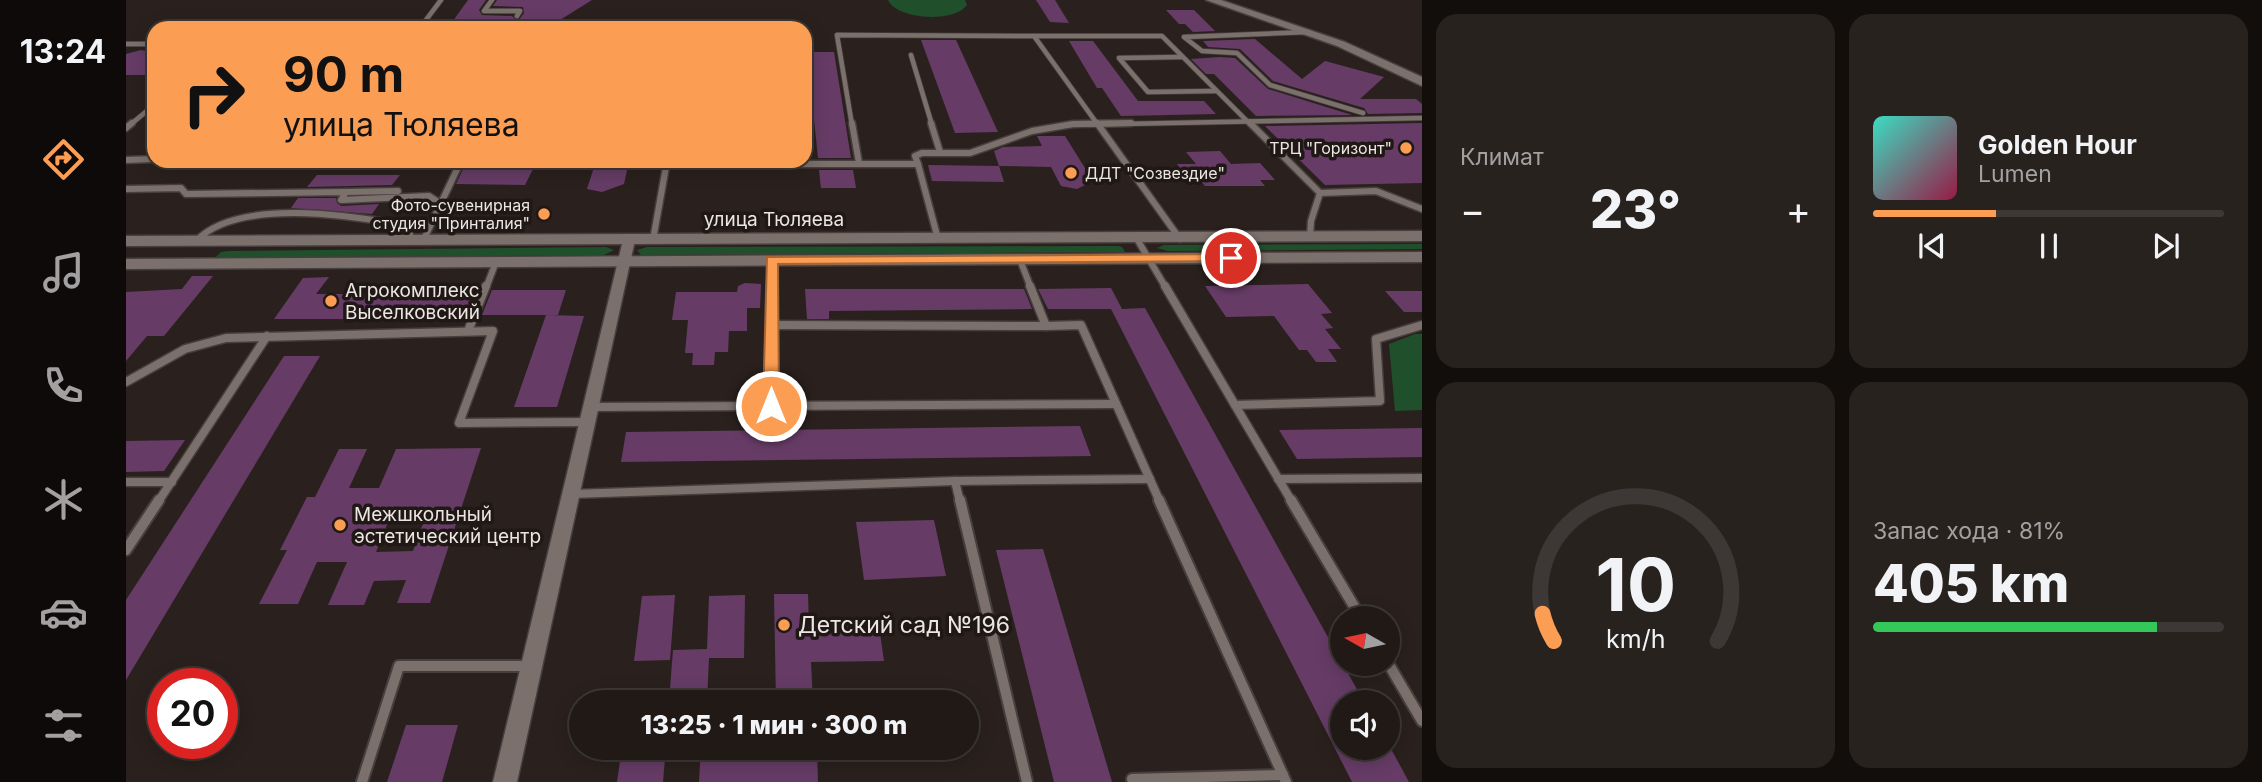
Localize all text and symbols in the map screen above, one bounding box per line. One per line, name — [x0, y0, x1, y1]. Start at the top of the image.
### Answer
text: 13:24 — [20, 32, 106, 71]
text: 90 m — [283, 45, 404, 104]
icon: right — [168, 49, 259, 140]
text: улица Тюляева — [283, 105, 520, 144]
text: Golden Hour — [1978, 129, 2137, 160]
icon: directions — [39, 135, 88, 184]
place label: ТРЦ "Горизонт" — [1269, 138, 1392, 158]
marker: ТРЦ "Горизонт" — [1398, 140, 1414, 156]
text: Климат — [1460, 143, 1544, 171]
text: Lumen — [1978, 160, 2052, 188]
place label: ДДТ "Созвездие" — [1085, 163, 1225, 183]
marker: ДДТ "Созвездие" — [1063, 165, 1079, 181]
text: 23° — [1590, 178, 1681, 241]
text: − — [1460, 187, 1485, 233]
text: + — [1786, 187, 1811, 233]
place label: Фото-сувенирная студия "Принталия" — [373, 195, 530, 233]
marker: Фото-сувенирная студия "Принталия" — [536, 206, 552, 222]
street label: улица Тюляева — [704, 208, 844, 231]
icon: previous — [1913, 227, 1951, 265]
icon: pause — [2030, 227, 2068, 265]
icon: next — [2147, 227, 2185, 265]
pin — [1201, 228, 1261, 288]
icon: arrive — [1212, 239, 1250, 277]
icon: music — [39, 248, 88, 297]
place label: Агрокомплекс Выселковский — [345, 279, 480, 324]
marker: Агрокомплекс Выселковский — [323, 293, 339, 309]
icon: phone — [39, 361, 88, 410]
position arrow — [734, 369, 808, 443]
icon: climate — [39, 475, 88, 524]
place label: Межшкольный эстетический центр — [354, 503, 541, 548]
marker: Межшкольный эстетический центр — [332, 517, 348, 533]
text: Запас хода · 81% — [1873, 517, 2065, 545]
text: 10 — [1595, 540, 1676, 629]
text: 405 km — [1873, 552, 2069, 615]
icon: car — [39, 588, 88, 637]
north arrow — [1330, 606, 1400, 676]
map controls — [1330, 606, 1400, 760]
place label: Детский сад №196 — [798, 611, 1010, 639]
marker: Детский сад №196 — [776, 617, 792, 633]
text: km/h — [1606, 624, 1665, 654]
speed limit sign: 20 — [147, 668, 238, 759]
button: sound — [1330, 690, 1400, 760]
icon: filters — [39, 701, 88, 750]
text: 13:25 · 1 мин · 300 m — [641, 709, 907, 740]

